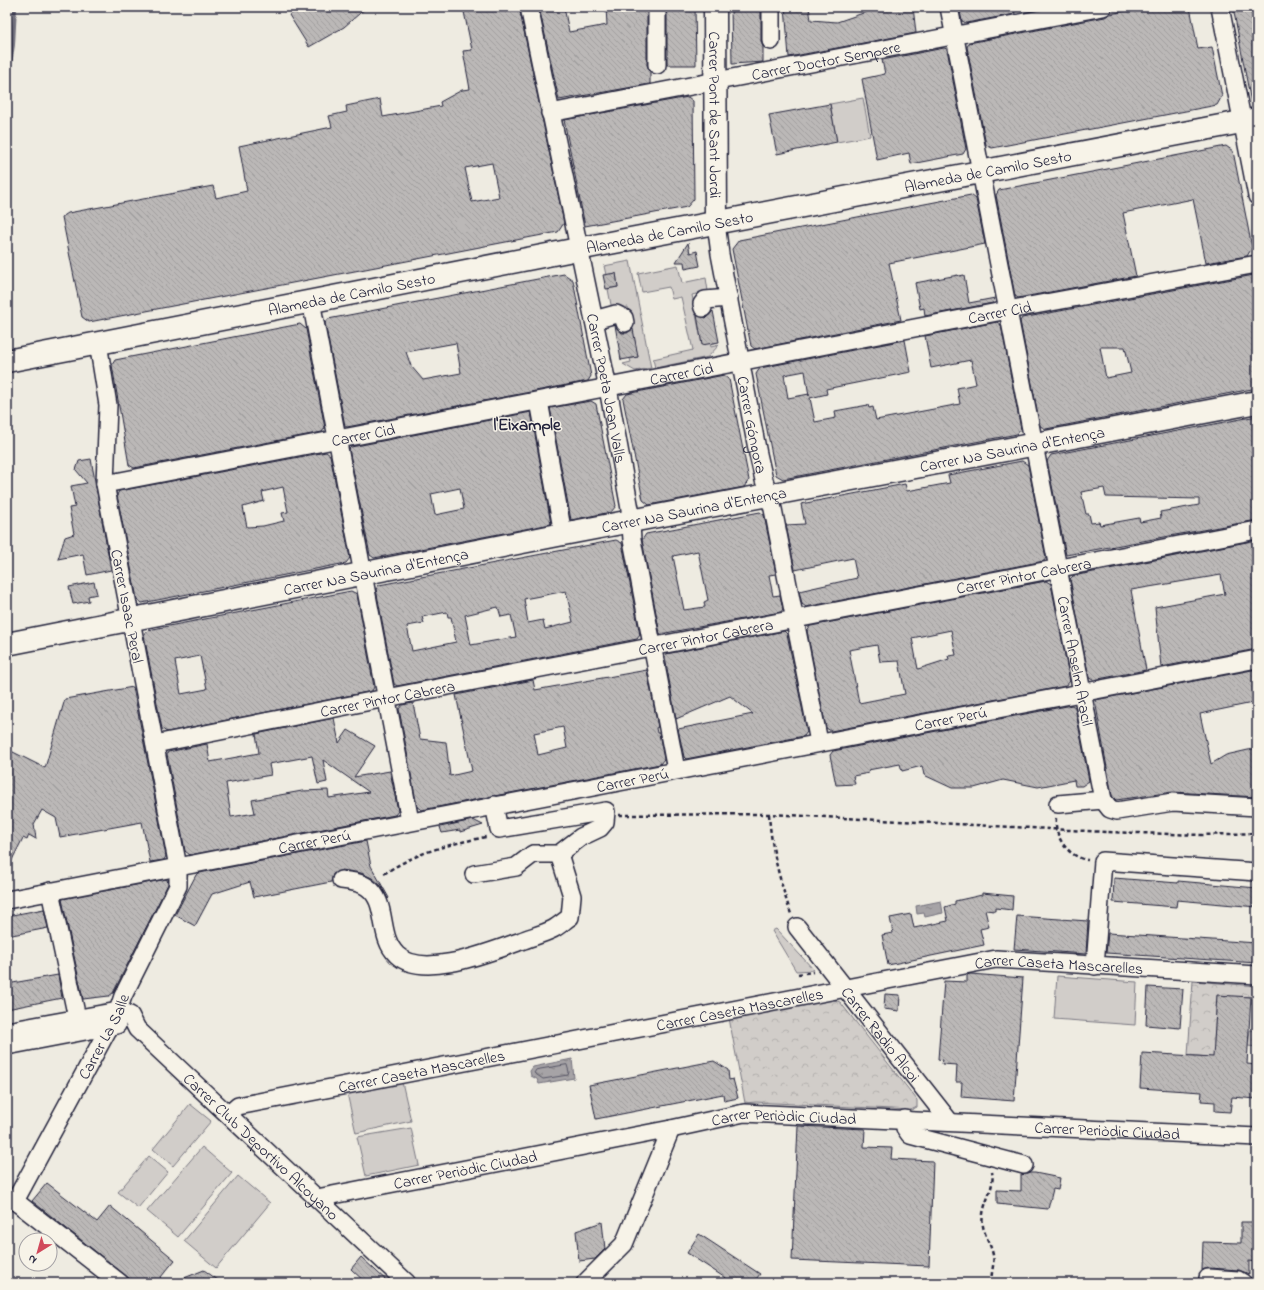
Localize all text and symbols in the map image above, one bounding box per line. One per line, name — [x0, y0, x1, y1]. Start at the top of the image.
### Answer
street label: Carrer Pont de Sant Jordi — [701, 32, 726, 199]
street label: Carrer Doctor Sempere — [750, 36, 904, 88]
street label: Alameda de Camilo Sesto — [902, 145, 1074, 200]
street label: Alameda de Camilo Sesto — [584, 206, 755, 261]
street label: Alameda de Camilo Sesto — [266, 267, 437, 324]
street label: Carrer Cid — [966, 296, 1034, 331]
street label: Carrer Poeta Joan Valls — [579, 312, 631, 465]
street label: Carrer Cid — [648, 357, 716, 393]
street label: Carrer Góngora — [729, 374, 772, 476]
district label: l'Eixample — [493, 413, 562, 438]
street label: Carrer Cid — [330, 418, 397, 454]
street label: Carrer Na Saurina d'Entença — [918, 421, 1107, 480]
street label: Carrer Na Saurina d'Entença — [600, 482, 789, 540]
street label: Carrer Na Saurina d'Entença — [282, 543, 471, 603]
street label: Carrer Isaac Peral — [103, 547, 149, 666]
street label: Carrer Pintor Cabrera — [955, 552, 1094, 602]
street label: Carrer Anselm Aracil — [1050, 594, 1098, 728]
street label: Carrer Pintor Cabrera — [636, 614, 775, 663]
street label: Carrer Pintor Cabrera — [318, 675, 457, 725]
street label: Carrer Perú — [913, 701, 989, 739]
street label: Carrer Perú — [595, 763, 671, 800]
street label: Carrer Perú — [277, 824, 353, 861]
street label: Carrer Caseta Mascarelles — [973, 949, 1144, 982]
street label: Carrer Radio Alcoi — [834, 982, 925, 1088]
street label: Carrer Caseta Mascarelles — [655, 983, 825, 1039]
street label: Carrer La Salle — [73, 990, 137, 1084]
street label: Carrer Caseta Mascarelles — [336, 1044, 507, 1100]
street label: Carrer Club Deportivo Alcoyano — [177, 1068, 343, 1227]
street label: Carrer Periòdic Ciudad — [709, 1103, 857, 1134]
street label: Carrer Periòdic Ciudad — [1034, 1117, 1180, 1147]
street label: Carrer Periòdic Ciudad — [392, 1145, 539, 1197]
north arrow — [18, 1232, 58, 1272]
text: N — [25, 1251, 40, 1268]

